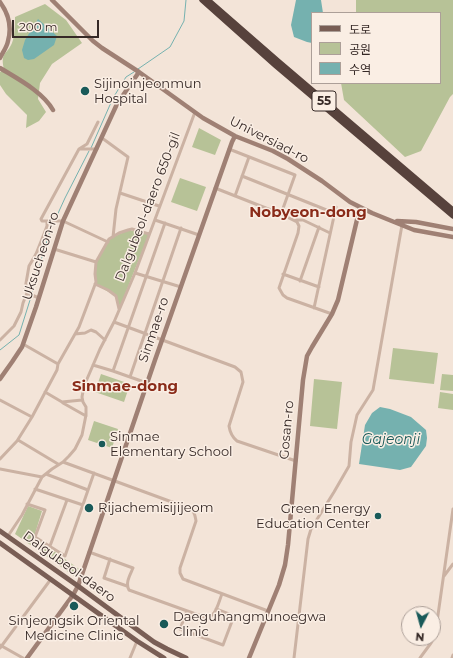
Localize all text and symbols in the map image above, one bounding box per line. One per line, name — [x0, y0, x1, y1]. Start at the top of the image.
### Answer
scale bar — [14, 12, 101, 38]
legend — [311, 12, 441, 84]
text: 200 m — [19, 19, 58, 34]
text: 도로 — [349, 22, 371, 37]
text: 공원 — [349, 42, 371, 57]
text: 수역 — [349, 62, 371, 77]
place label: Sijinoinjeonmun Hospital — [94, 76, 201, 107]
marker: Sijinoinjeonmun Hospital — [79, 85, 91, 97]
road number: 55 — [312, 91, 336, 111]
street label: Universiad-ro — [227, 113, 311, 167]
street label: Dalgubeol-daero 650-gil — [112, 130, 184, 284]
district label: Nobyeon-dong — [249, 204, 367, 222]
street label: Uksucheon-ro — [19, 210, 63, 302]
street label: Sinmae-ro — [136, 295, 172, 365]
district label: Sinmae-dong — [72, 378, 178, 396]
street label: Gosan-ro — [277, 400, 297, 460]
place label: Sinmae Elementary School — [110, 429, 233, 460]
water label: Gajeonji — [362, 432, 420, 448]
marker: Sinmae Elementary School — [97, 439, 107, 449]
place label: Rijachemisijijeom — [98, 500, 214, 516]
place label: Green Energy Education Center — [256, 501, 370, 532]
marker: Rijachemisijijeom — [83, 502, 95, 514]
marker: Green Energy Education Center — [373, 511, 383, 521]
street label: Dalgubeol-daero — [20, 528, 118, 606]
marker: Sinjeongsik Oriental Medicine Clinic — [68, 600, 80, 612]
north arrow — [401, 606, 441, 646]
place label: Daeguhangmunoegwa Clinic — [173, 609, 326, 640]
place label: Sinjeongsik Oriental Medicine Clinic — [9, 613, 139, 644]
marker: Daeguhangmunoegwa Clinic — [158, 618, 170, 630]
text: N — [415, 630, 425, 644]

